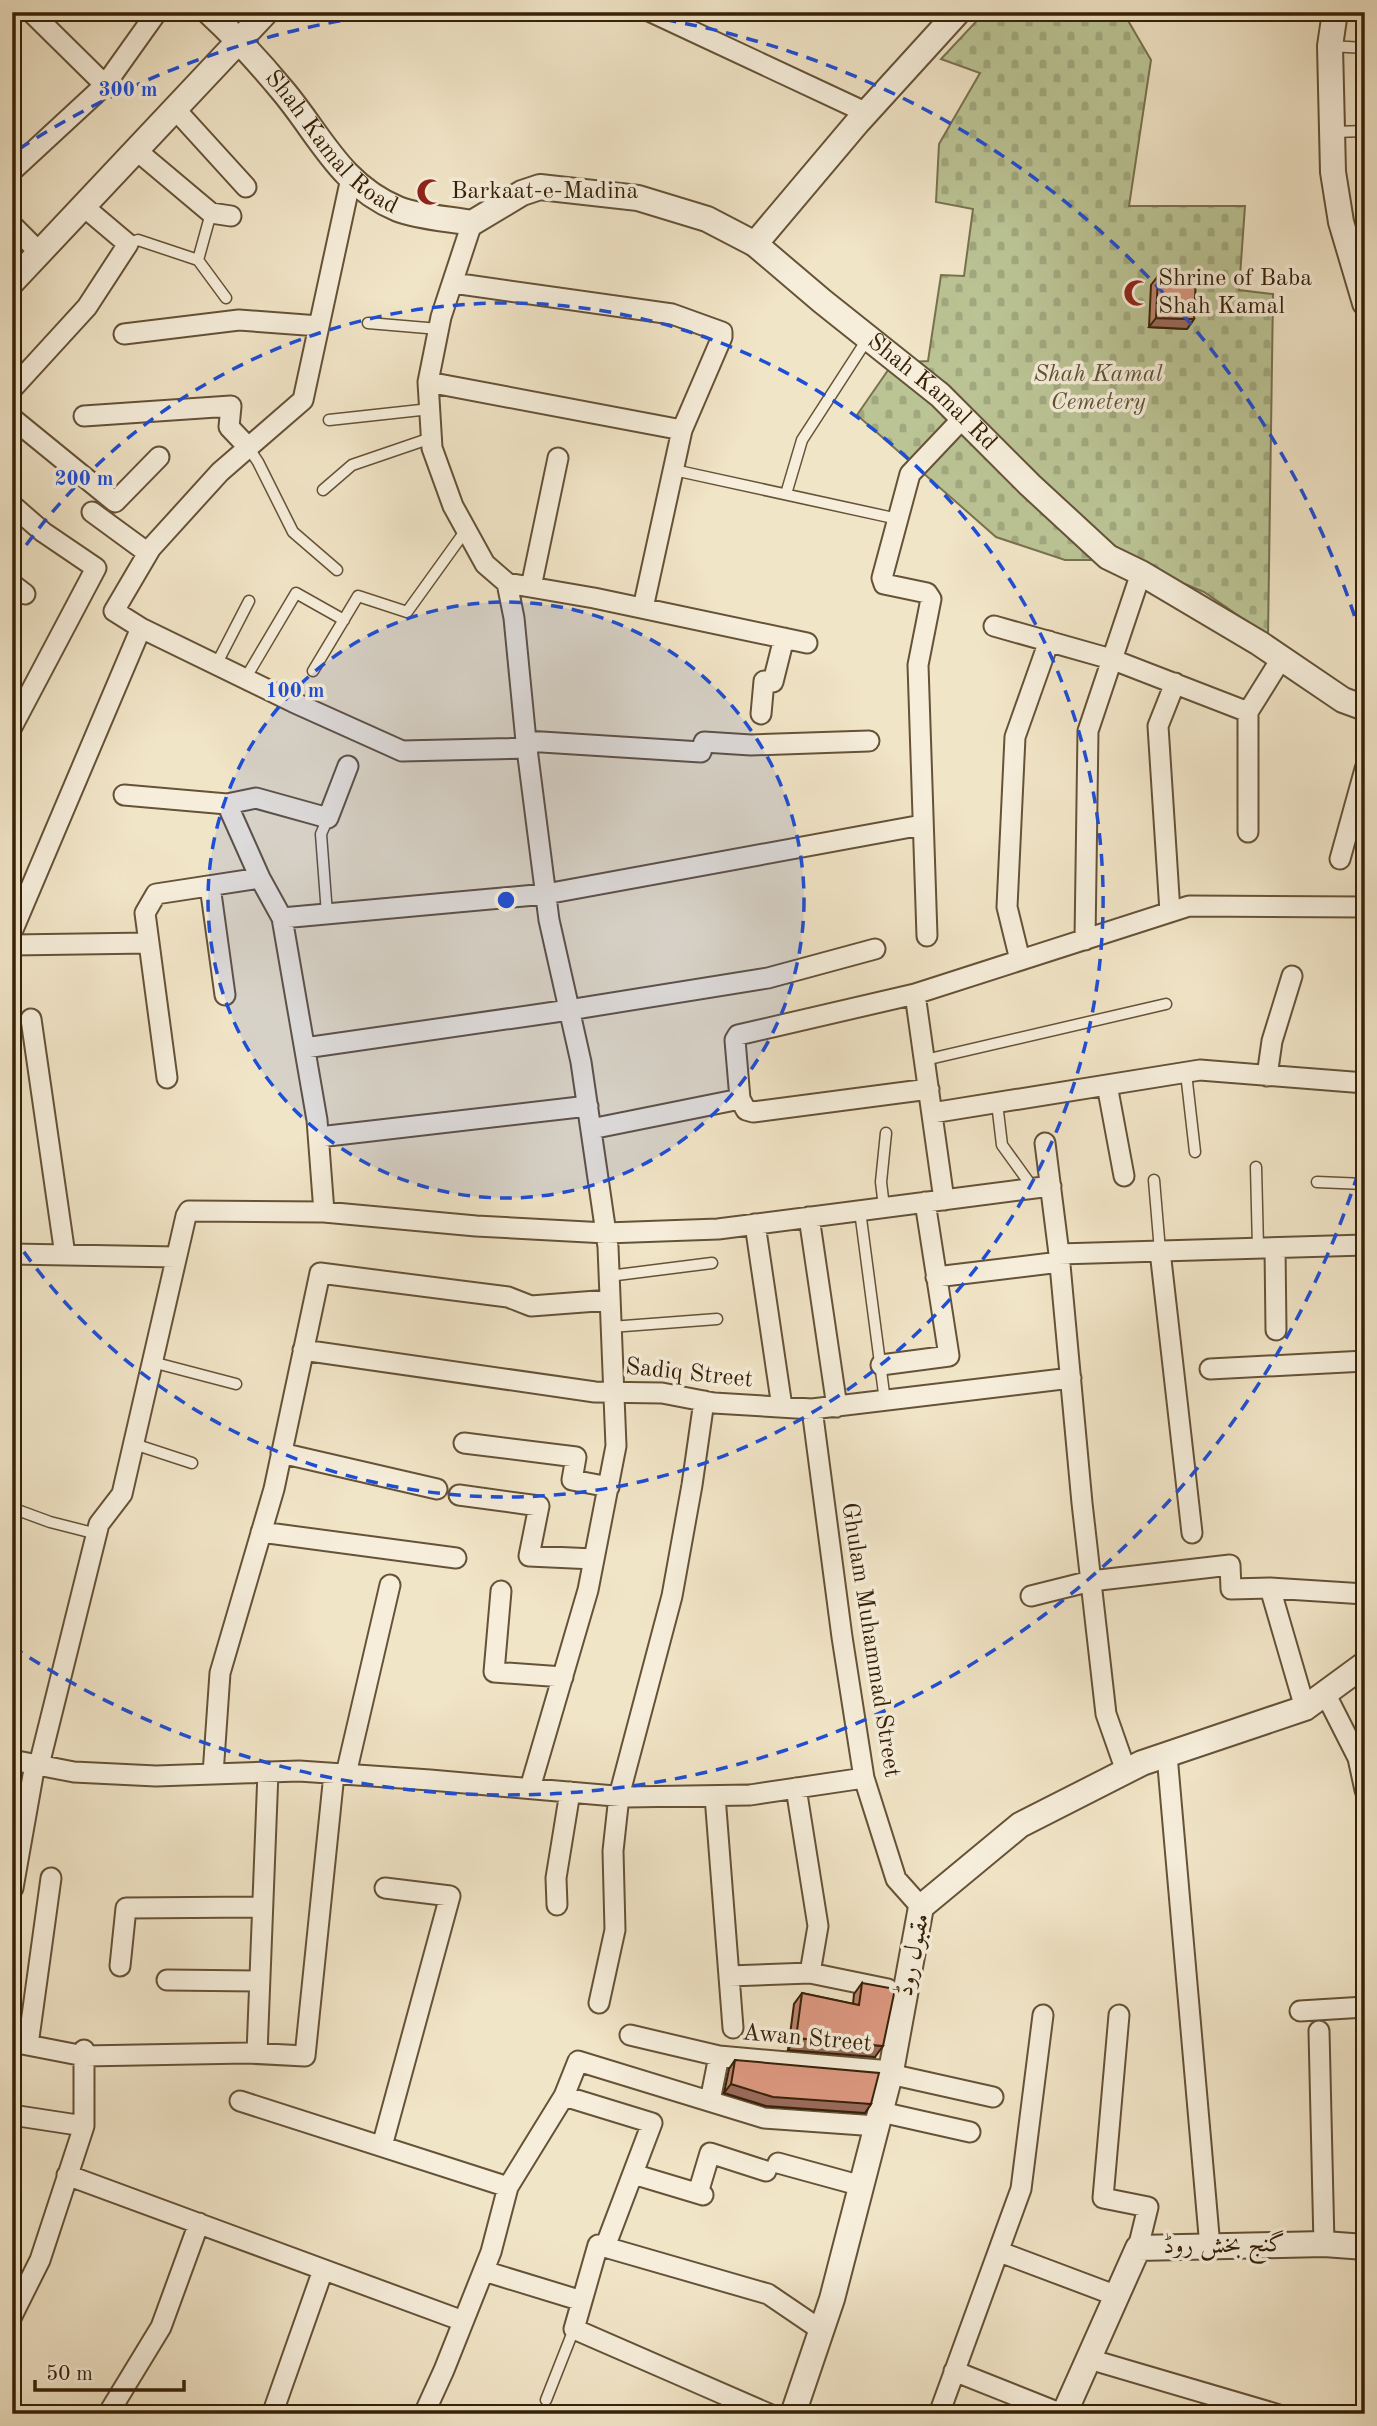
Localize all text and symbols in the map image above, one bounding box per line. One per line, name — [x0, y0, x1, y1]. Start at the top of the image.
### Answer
street label: Shah Kamal Road — [260, 66, 401, 219]
text: 300 m — [98, 80, 158, 101]
mosque icon: Barkaat-e-Madina — [415, 177, 445, 207]
place label: Barkaat-e-Madina — [451, 180, 639, 204]
place label: Shrine of Baba Shah Kamal — [1158, 267, 1312, 319]
mosque icon: Shrine of Baba Shah Kamal — [1122, 278, 1152, 308]
street label: Shah Kamal Rd — [862, 330, 1001, 456]
park label: Shah Kamal Cemetery — [1033, 363, 1163, 415]
text: 200 m — [54, 469, 114, 490]
text: 100 m — [265, 681, 325, 702]
centre of rings — [494, 888, 518, 912]
street label: Sadiq Street — [624, 1355, 754, 1393]
street label: Ghulam Muhammad Street — [836, 1501, 904, 1779]
street label: مقبول روڈ — [891, 1911, 935, 1999]
street label: Awan Street — [741, 2021, 873, 2057]
street label: گنج بخش روڈ — [1163, 2230, 1285, 2266]
scale bar — [35, 2349, 184, 2393]
text: 50 m — [46, 2364, 93, 2385]

